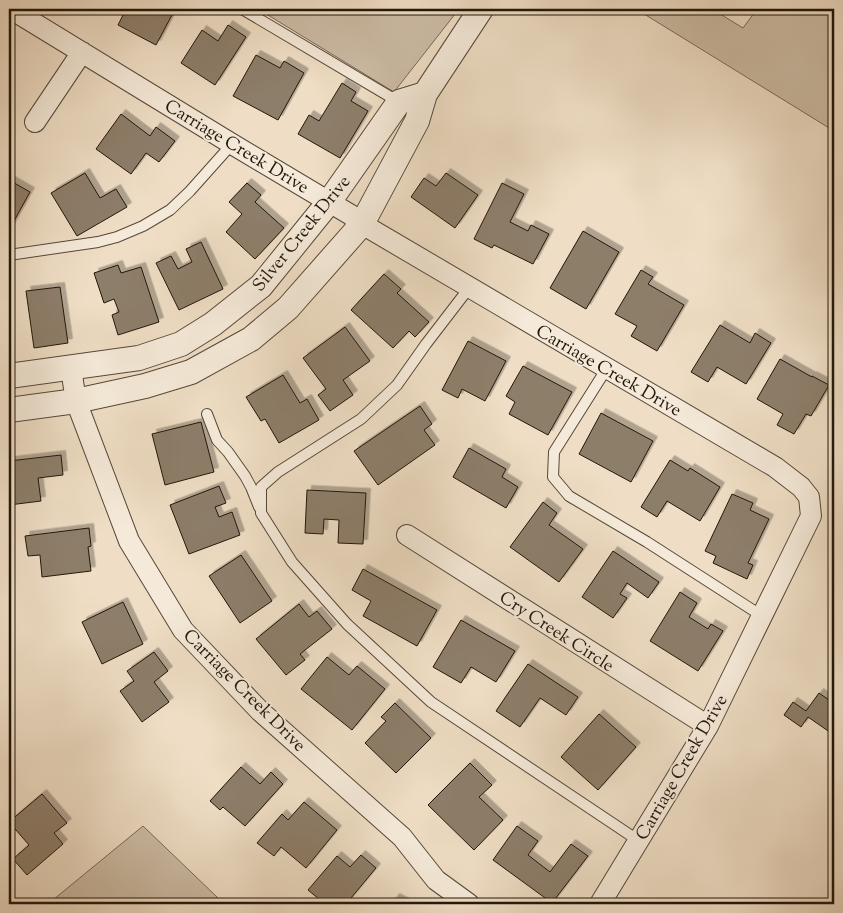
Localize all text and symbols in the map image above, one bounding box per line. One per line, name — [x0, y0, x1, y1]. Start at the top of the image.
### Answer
street label: Carriage Creek Drive — [159, 94, 313, 201]
street label: Silver Creek Drive — [247, 170, 358, 298]
street label: Carriage Creek Drive — [530, 319, 686, 424]
street label: Cry Creek Circle — [493, 586, 619, 680]
street label: Carriage Creek Drive — [176, 624, 311, 759]
street label: Carriage Creek Drive — [630, 690, 735, 846]

